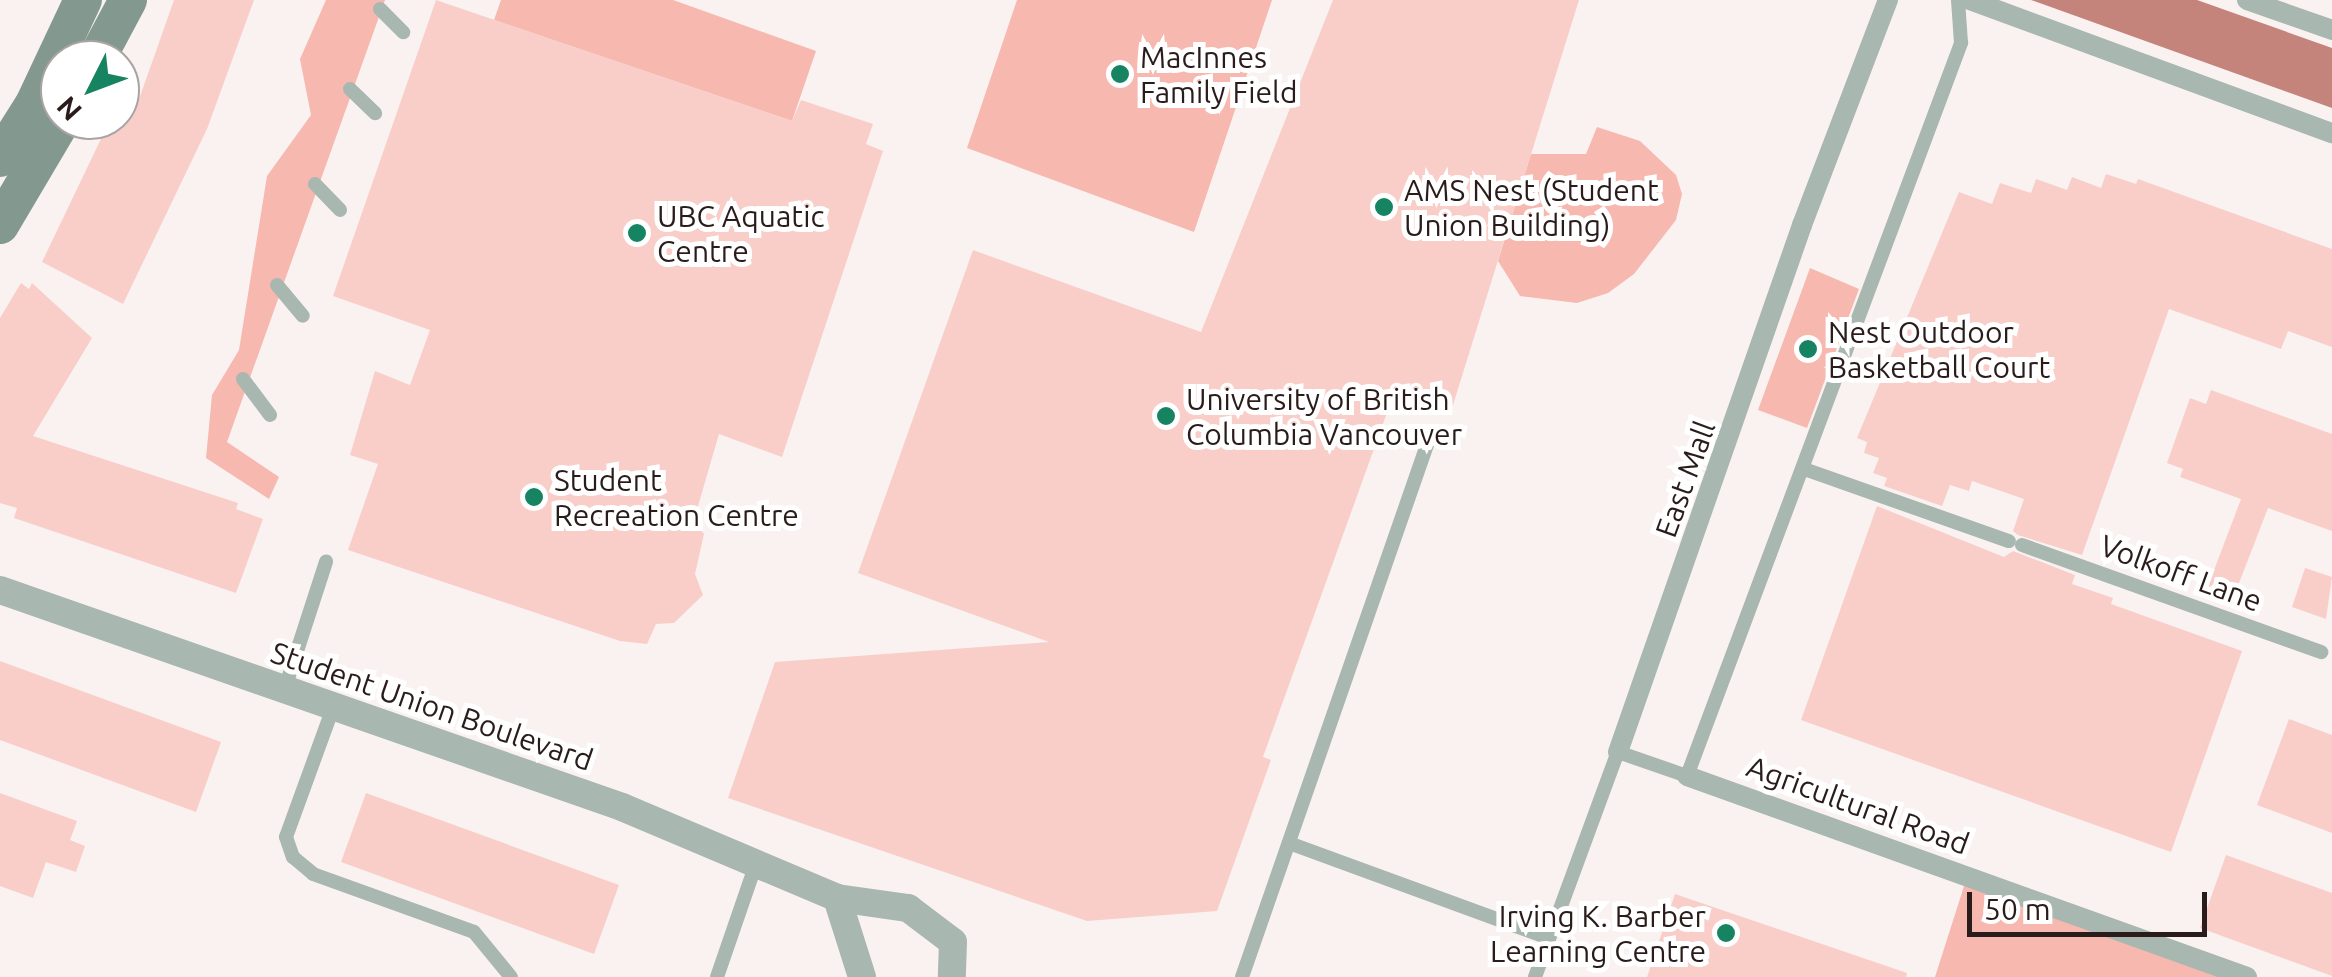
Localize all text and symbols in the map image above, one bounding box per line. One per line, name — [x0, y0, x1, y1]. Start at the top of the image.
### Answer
place label: MacInnes Family Field — [1140, 39, 1297, 110]
north arrow — [40, 40, 140, 140]
marker: MacInnes Family Field — [1109, 63, 1131, 85]
text: N — [50, 91, 87, 127]
place label: AMS Nest (Student Union Building) — [1404, 172, 1659, 242]
marker: AMS Nest (Student Union Building) — [1373, 196, 1395, 218]
place label: UBC Aquatic Centre — [657, 198, 824, 268]
marker: UBC Aquatic Centre — [626, 222, 648, 244]
place label: Nest Outdoor Basketball Court — [1828, 314, 2050, 384]
marker: Nest Outdoor Basketball Court — [1797, 338, 1819, 360]
place label: University of British Columbia Vancouver — [1186, 381, 1462, 452]
marker: University of British Columbia Vancouver — [1155, 405, 1177, 427]
street label: East Mall — [1647, 416, 1723, 542]
place label: Student Recreation Centre — [554, 462, 799, 532]
marker: Student Recreation Centre — [523, 486, 545, 508]
street label: Volkoff Lane — [2095, 527, 2267, 619]
street label: Student Union Boulevard — [266, 634, 598, 778]
street label: Agricultural Road — [1742, 748, 1974, 862]
scale bar — [1972, 872, 2212, 934]
text: 50 m — [1984, 892, 2051, 926]
place label: Irving K. Barber Learning Centre — [1490, 898, 1706, 968]
marker: Irving K. Barber Learning Centre — [1715, 922, 1737, 944]

